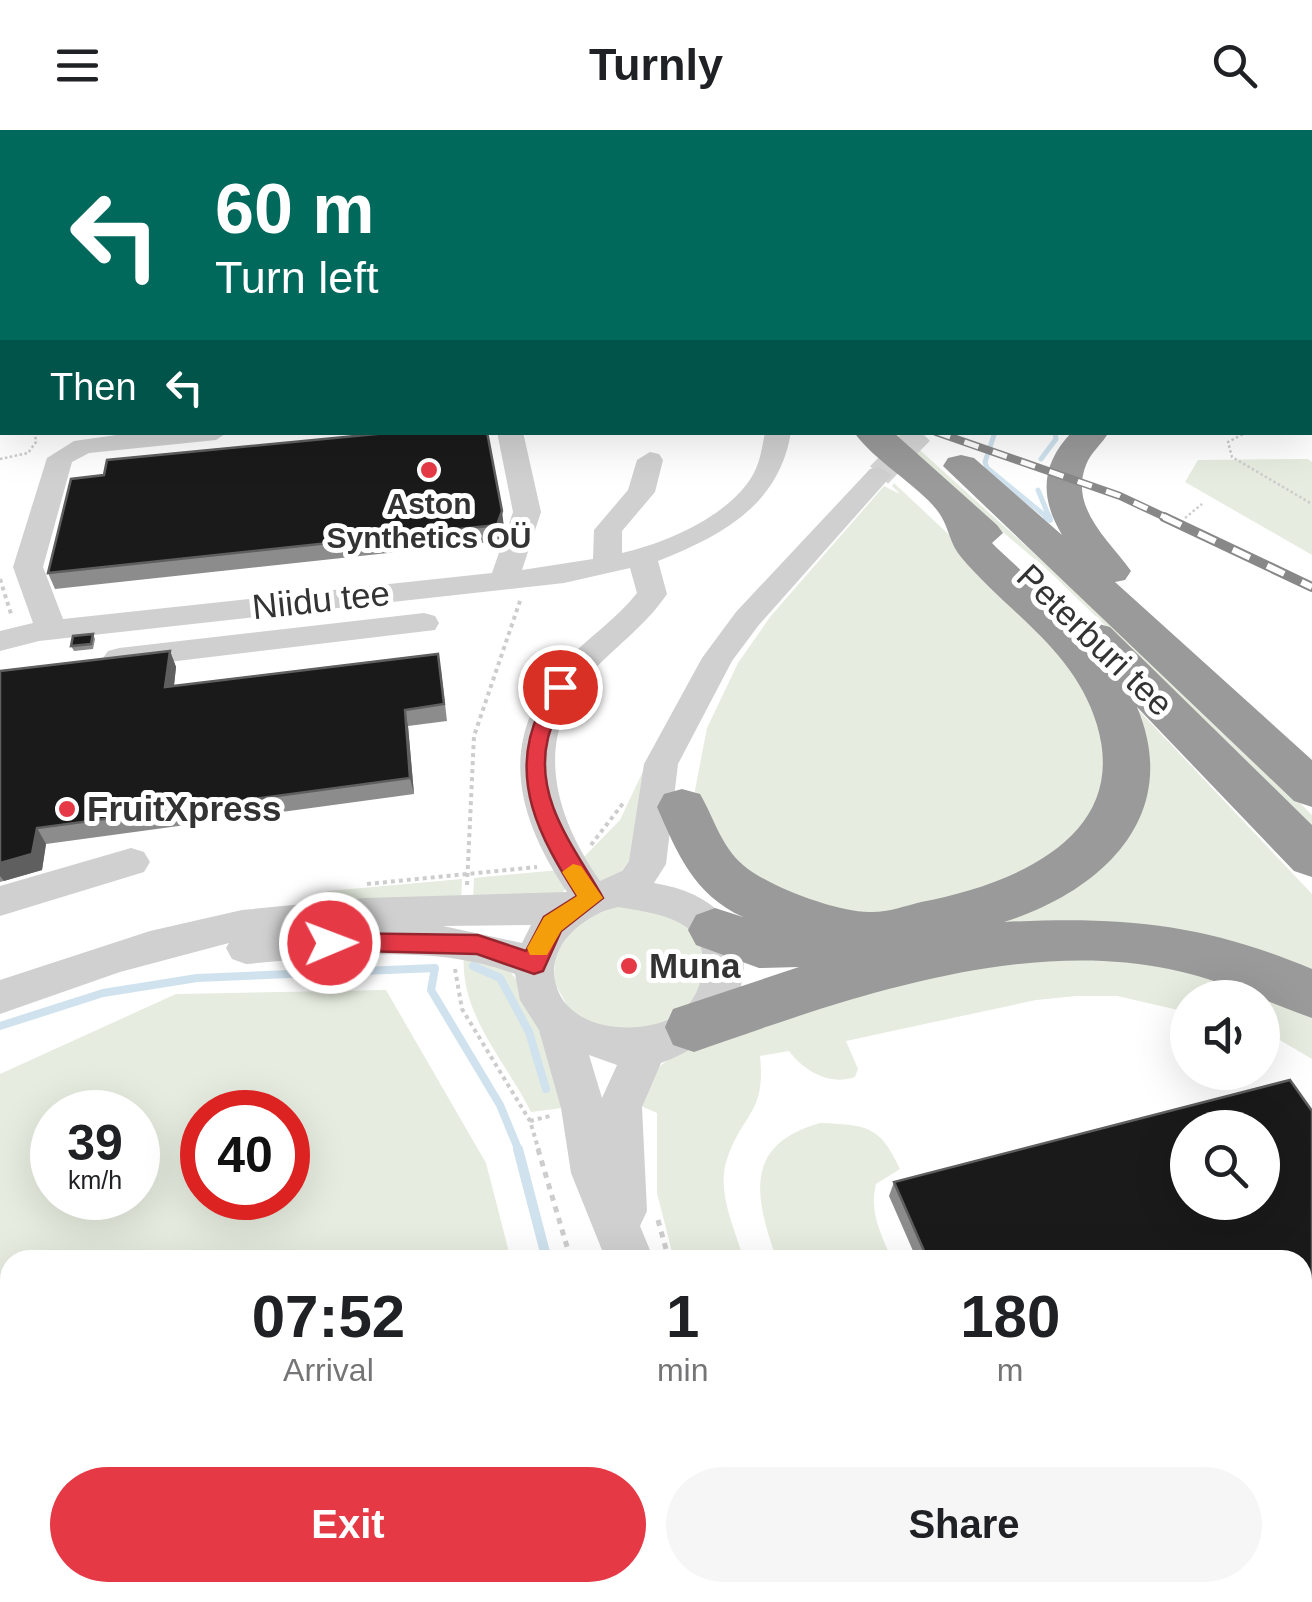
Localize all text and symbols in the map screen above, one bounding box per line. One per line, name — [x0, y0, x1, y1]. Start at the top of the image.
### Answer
icon: menu — [50, 38, 105, 93]
icon: search — [1207, 38, 1262, 93]
text: Turnly — [589, 39, 723, 90]
icon: left — [50, 170, 180, 300]
text: 60 m — [215, 170, 375, 248]
text: Turn left — [215, 252, 378, 303]
icon: left — [157, 360, 212, 415]
text: Then — [50, 366, 137, 408]
marker: Aston Synthetics OÜ — [418, 459, 440, 481]
place label: Aston Synthetics OÜ — [326, 487, 532, 554]
street label: Peterburi tee — [1010, 556, 1181, 723]
street label: Niidu tee — [250, 573, 392, 626]
pin — [518, 645, 603, 730]
icon: arrive — [533, 660, 588, 715]
place label: FruitXpress — [87, 789, 282, 828]
marker: FruitXpress — [56, 798, 78, 820]
position arrow — [278, 891, 382, 995]
place label: Muna — [649, 946, 741, 985]
marker: Muna — [618, 955, 640, 977]
map controls — [1170, 980, 1280, 1220]
button: sound — [1170, 980, 1280, 1090]
speed limit sign: 40 — [180, 1090, 310, 1220]
button: search — [1170, 1110, 1280, 1220]
text: 39 — [67, 1115, 123, 1171]
text: km/h — [68, 1166, 122, 1194]
text: 07:52 — [252, 1283, 405, 1350]
text: 1 — [666, 1283, 699, 1350]
text: 180 — [960, 1283, 1060, 1350]
text: Arrival — [283, 1352, 374, 1388]
text: min — [657, 1352, 708, 1388]
text: m — [997, 1352, 1024, 1388]
button: Exit — [50, 1467, 646, 1582]
button: Share — [666, 1467, 1262, 1582]

